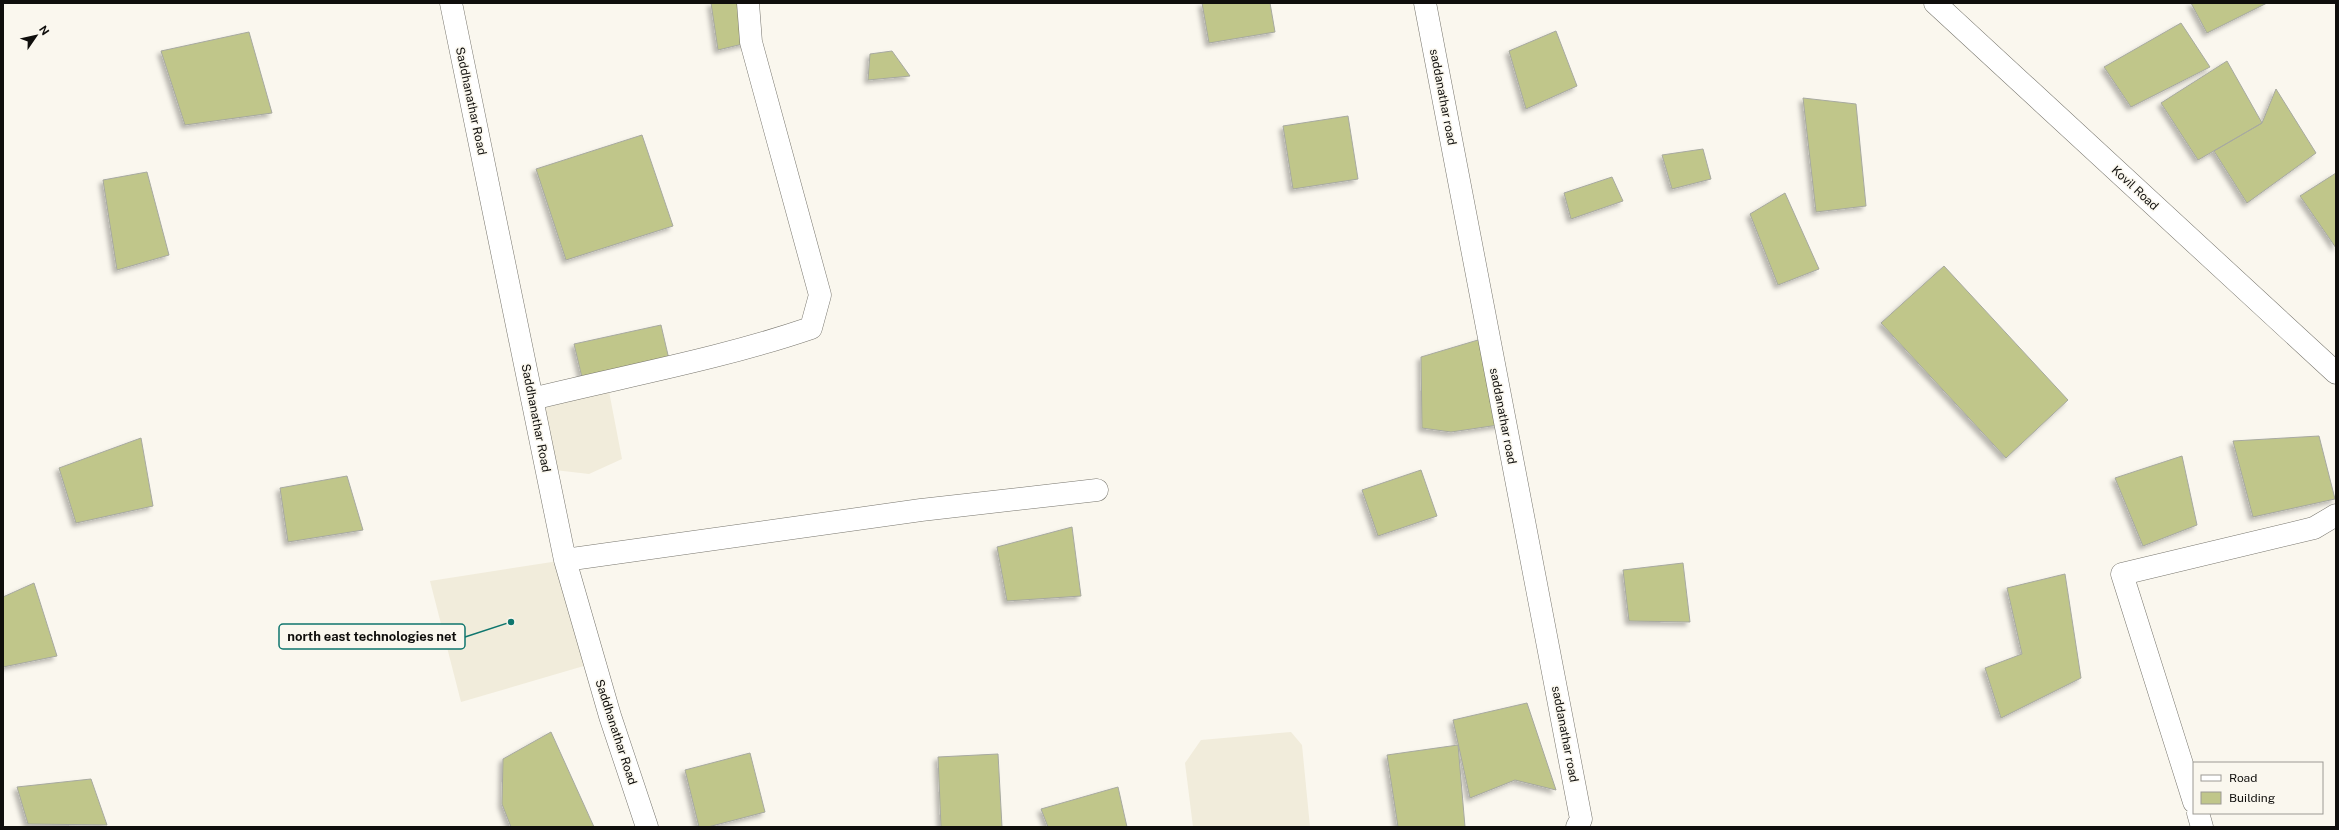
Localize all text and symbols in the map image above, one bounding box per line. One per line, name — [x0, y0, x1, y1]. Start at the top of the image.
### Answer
north arrow — [16, 16, 56, 56]
text: N — [37, 23, 52, 37]
street label: Saddhanathar Road — [453, 46, 489, 156]
street label: saddanathar road — [1427, 48, 1459, 146]
street label: Kovil Road — [2109, 163, 2161, 213]
street label: Saddhanathar Road — [519, 363, 553, 473]
street label: saddanathar road — [1487, 367, 1519, 465]
callout: north east technologies net — [279, 624, 465, 649]
text: north east technologies net — [287, 629, 457, 644]
street label: Saddhanathar Road — [592, 677, 640, 787]
street label: saddanathar road — [1549, 685, 1581, 783]
legend — [2193, 762, 2323, 814]
text: Road — [2229, 771, 2257, 785]
text: Building — [2229, 791, 2275, 805]

